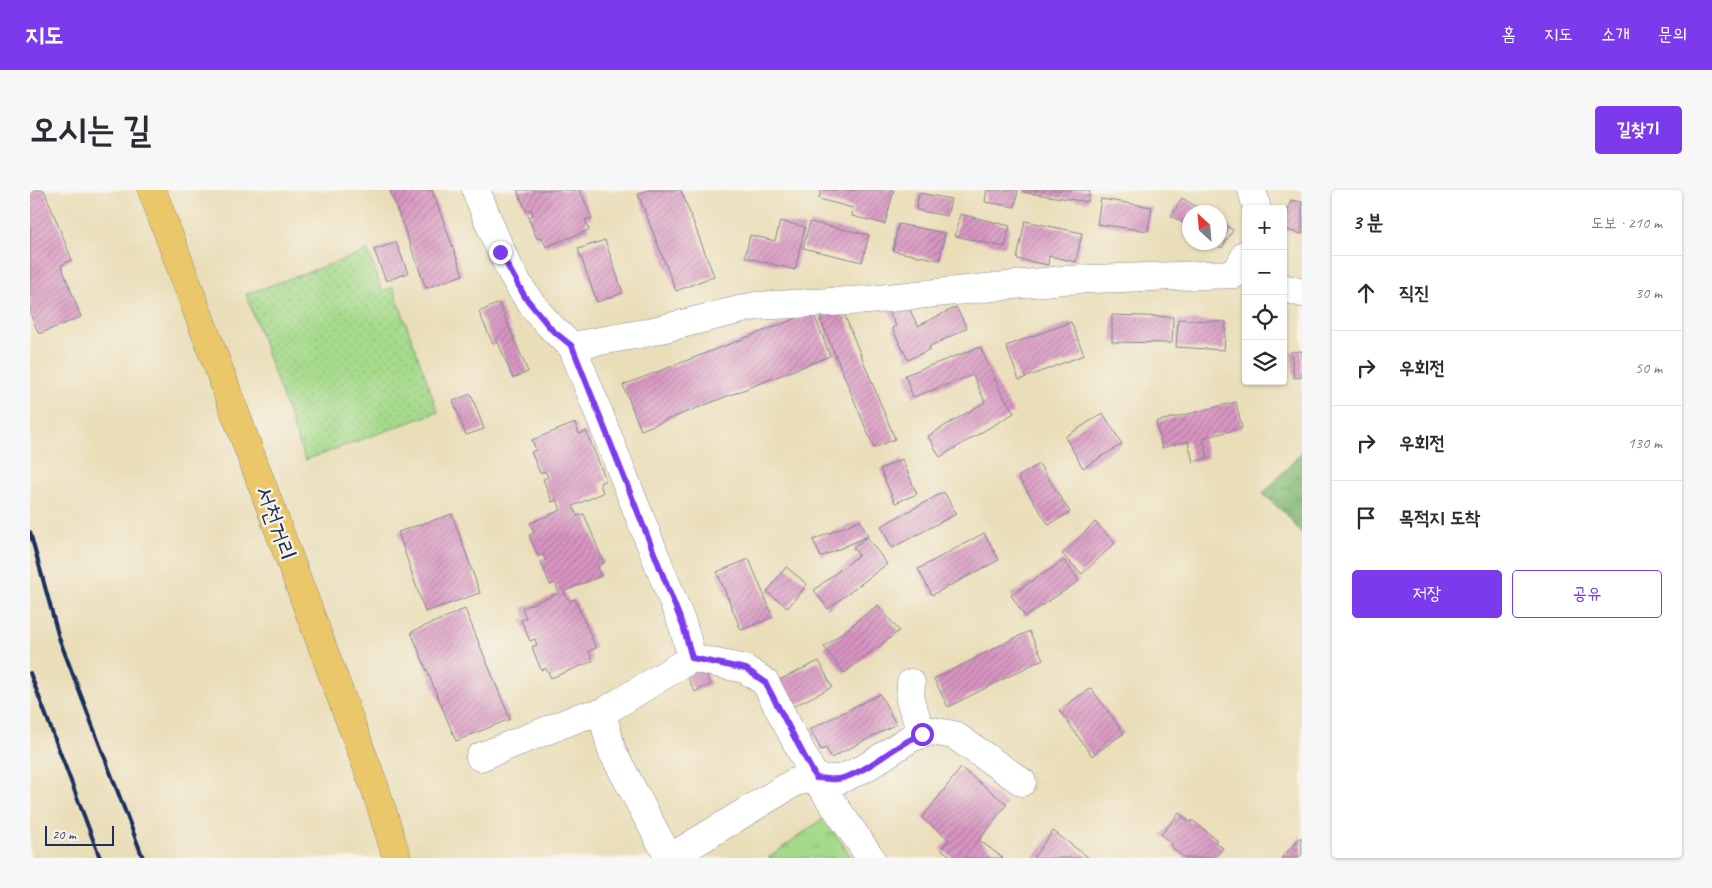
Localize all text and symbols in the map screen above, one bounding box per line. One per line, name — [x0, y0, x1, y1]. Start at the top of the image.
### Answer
text: 지도 — [25, 20, 64, 50]
text: 홈 — [1502, 23, 1516, 45]
text: 지도 — [1544, 23, 1573, 45]
text: 소개 — [1601, 23, 1630, 45]
text: 문의 — [1658, 23, 1687, 45]
button: 길찾기 — [1595, 106, 1682, 154]
text: 오시는 길 — [30, 107, 151, 152]
north arrow — [1182, 205, 1227, 250]
map controls — [1242, 205, 1287, 385]
button: + — [1242, 205, 1287, 250]
text: 3 분 — [1352, 209, 1383, 235]
text: 도보 · 210 m — [1591, 213, 1662, 233]
route end — [489, 241, 512, 264]
button: − — [1242, 250, 1287, 295]
icon: ahead — [1352, 279, 1380, 307]
text: 직진 — [1399, 281, 1430, 305]
text: 30 m — [1635, 283, 1662, 303]
button: locate — [1242, 295, 1287, 340]
button: layers — [1242, 340, 1287, 385]
icon: right — [1352, 354, 1380, 382]
text: 우회전 — [1399, 356, 1445, 380]
text: 50 m — [1635, 358, 1662, 378]
icon: right — [1352, 429, 1380, 457]
text: 우회전 — [1399, 431, 1445, 455]
text: 130 m — [1628, 433, 1662, 453]
street label: 서천거리 — [249, 482, 303, 564]
icon: arrive — [1352, 504, 1380, 532]
text: 목적지 도착 — [1399, 506, 1480, 530]
button: 저장 — [1352, 570, 1502, 618]
button: 공유 — [1512, 570, 1662, 618]
route start — [911, 723, 934, 746]
scale bar — [45, 823, 114, 846]
text: 20 m — [52, 826, 76, 843]

